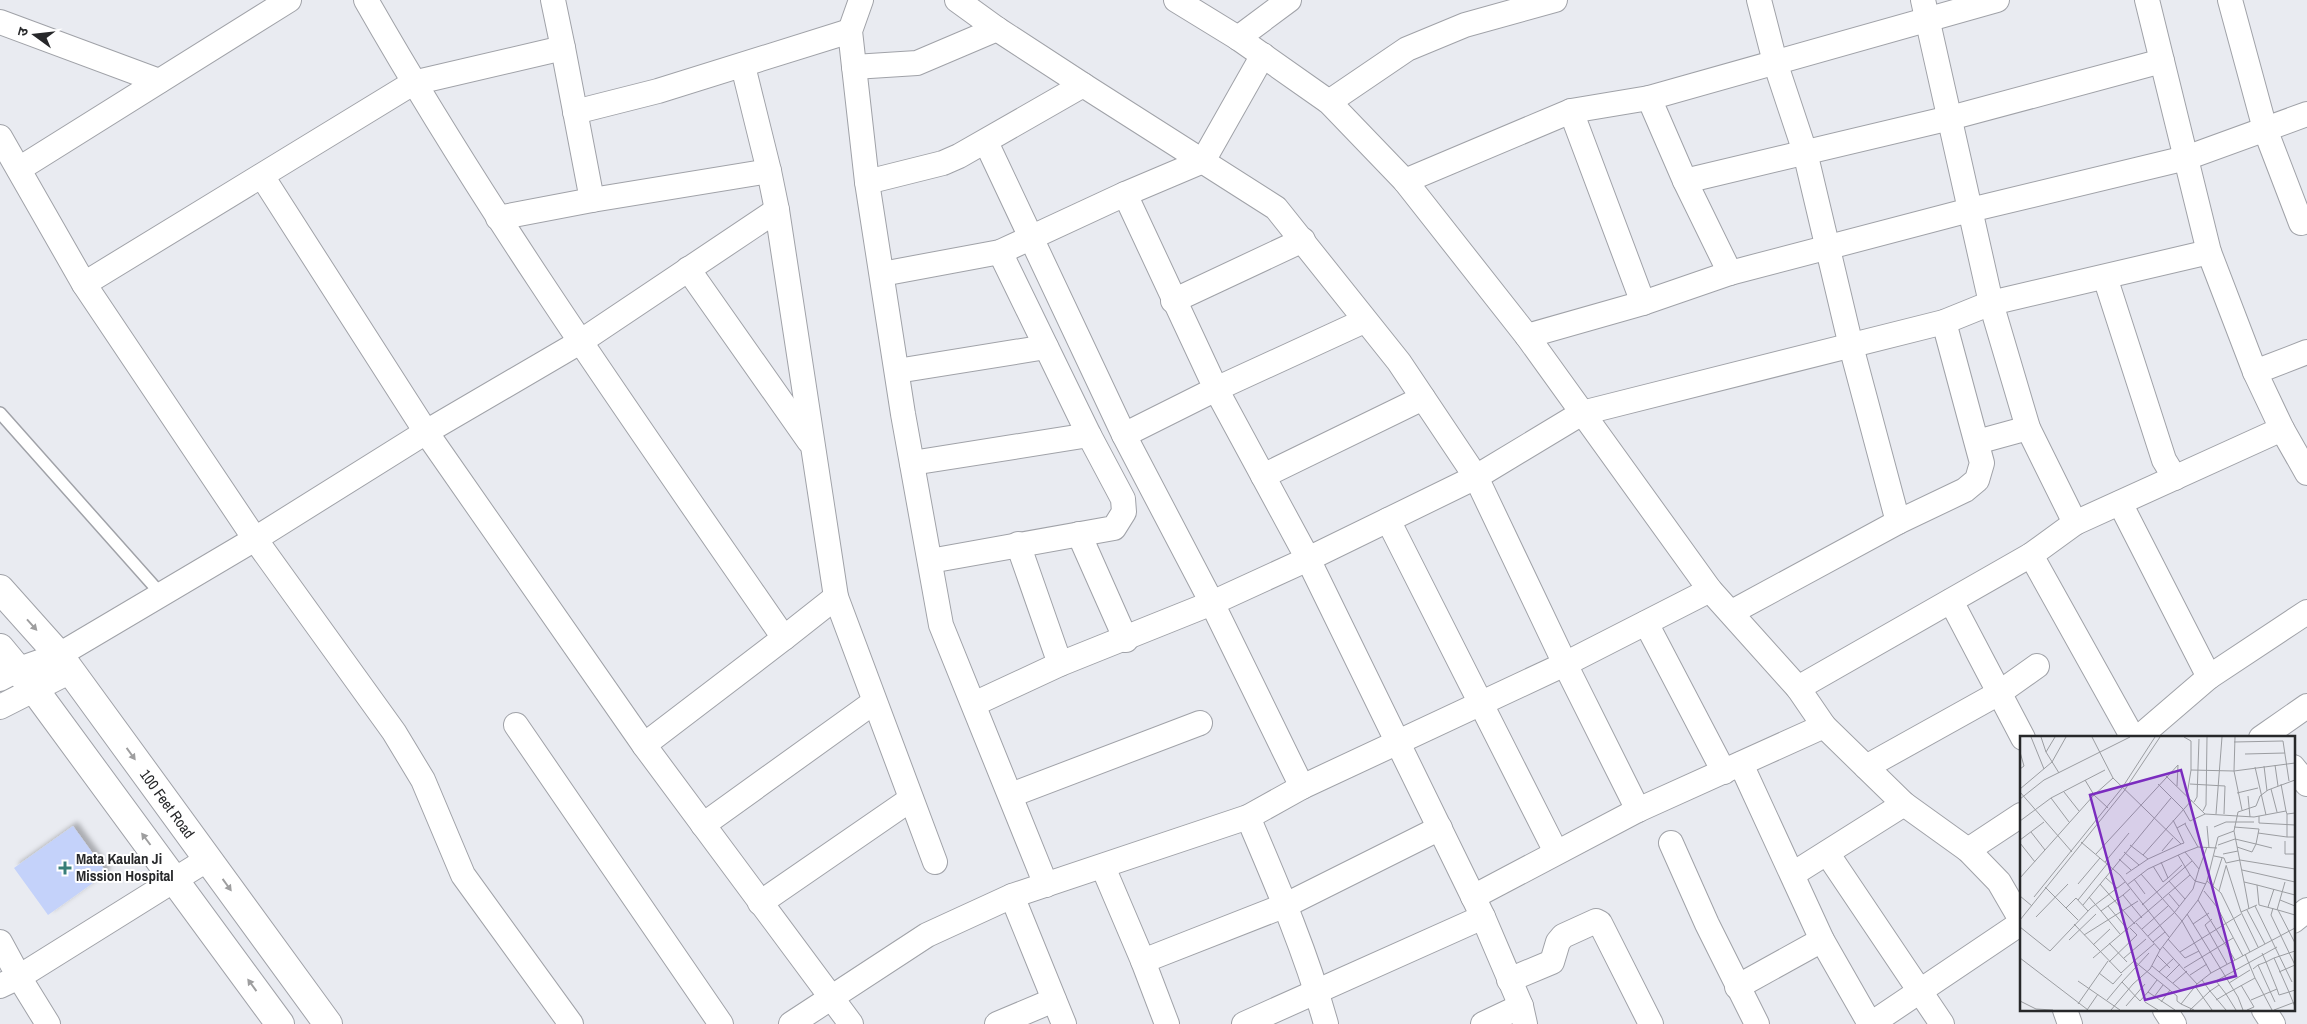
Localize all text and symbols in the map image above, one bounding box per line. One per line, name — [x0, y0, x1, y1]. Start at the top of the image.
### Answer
north arrow — [10, 10, 60, 60]
text: उ — [13, 25, 32, 38]
one-way arrow — [27, 619, 38, 632]
inset map — [2020, 736, 2294, 1012]
one-way arrow — [126, 747, 136, 761]
street label: 100 Feet Road — [135, 765, 200, 843]
one-way arrow — [140, 833, 151, 846]
place label: Mata Kaulan Ji Mission Hospital — [76, 848, 174, 886]
marker: Mata Kaulan Ji Mission Hospital — [58, 861, 72, 875]
one-way arrow — [222, 878, 232, 892]
one-way arrow — [247, 978, 257, 991]

